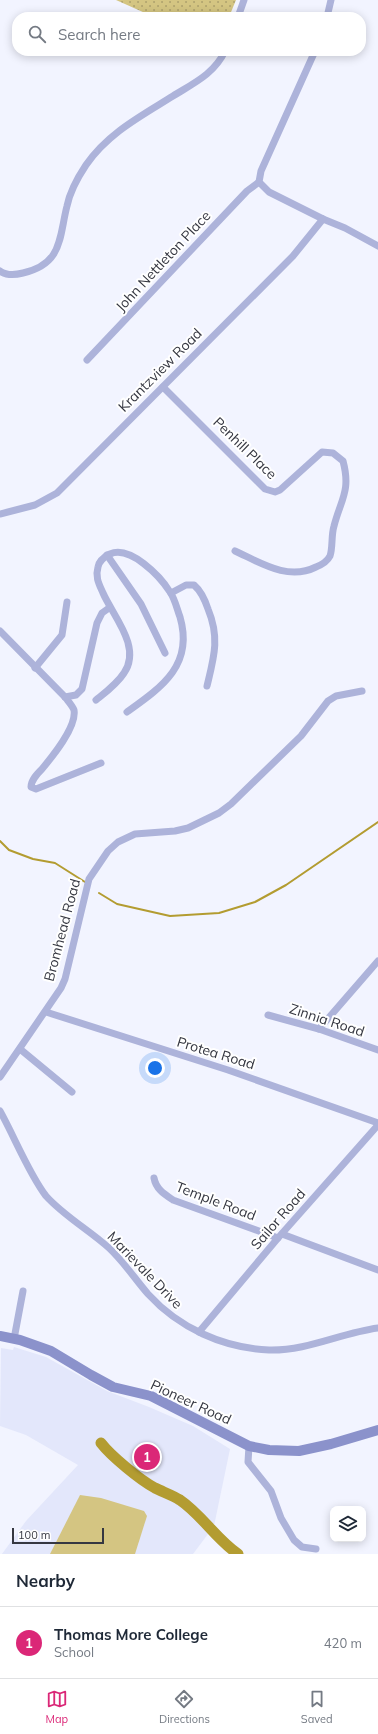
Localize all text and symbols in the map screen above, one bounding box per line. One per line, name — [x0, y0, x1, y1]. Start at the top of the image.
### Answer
search box — [12, 12, 366, 56]
icon: search — [26, 23, 48, 45]
text: Search here — [58, 25, 140, 44]
street label: John Nettleton Place — [112, 207, 214, 315]
street label: Krantzview Road — [114, 324, 206, 416]
street label: Penhill Place — [209, 413, 281, 483]
street label: Bromhead Road — [40, 877, 84, 983]
street label: Zinnia Road — [287, 999, 367, 1041]
street label: Protea Road — [175, 1033, 257, 1073]
your location — [145, 1058, 165, 1078]
street label: Temple Road — [173, 1177, 259, 1225]
street label: Sailor Road — [247, 1185, 309, 1253]
street label: Marievale Drive — [104, 1228, 186, 1312]
street label: Pioneer Road — [148, 1375, 234, 1429]
pin: 1 — [134, 1442, 160, 1472]
map controls — [330, 1506, 366, 1542]
button: layers — [330, 1506, 366, 1542]
scale bar — [12, 1526, 104, 1545]
text: 100 m — [18, 1528, 50, 1542]
text: Nearby — [16, 1570, 75, 1591]
text: Thomas More College — [54, 1625, 208, 1644]
text: 1 — [25, 1635, 33, 1651]
text: 420 m — [324, 1635, 362, 1651]
text: School — [54, 1644, 94, 1660]
tab: Map — [45, 1688, 68, 1726]
tab: Directions — [159, 1688, 210, 1726]
tab: Saved — [301, 1688, 333, 1726]

